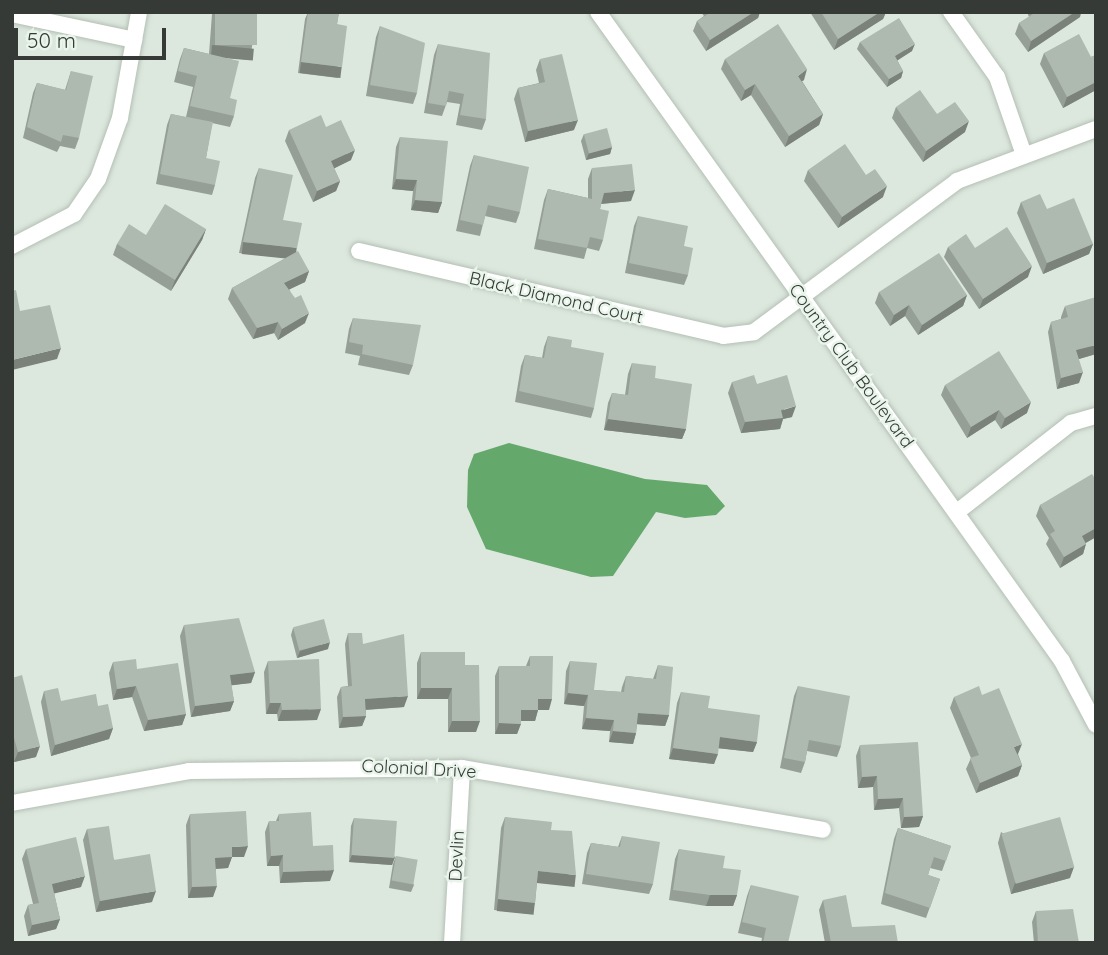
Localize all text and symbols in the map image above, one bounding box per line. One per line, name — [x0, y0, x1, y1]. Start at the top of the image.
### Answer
scale bar — [18, 14, 170, 58]
text: 50 m — [27, 27, 76, 53]
street label: Black Diamond Court — [467, 267, 645, 329]
street label: Country Club Boulevard — [784, 280, 918, 452]
street label: Colonial Drive — [361, 755, 477, 783]
street label: Devlin — [445, 830, 469, 882]

